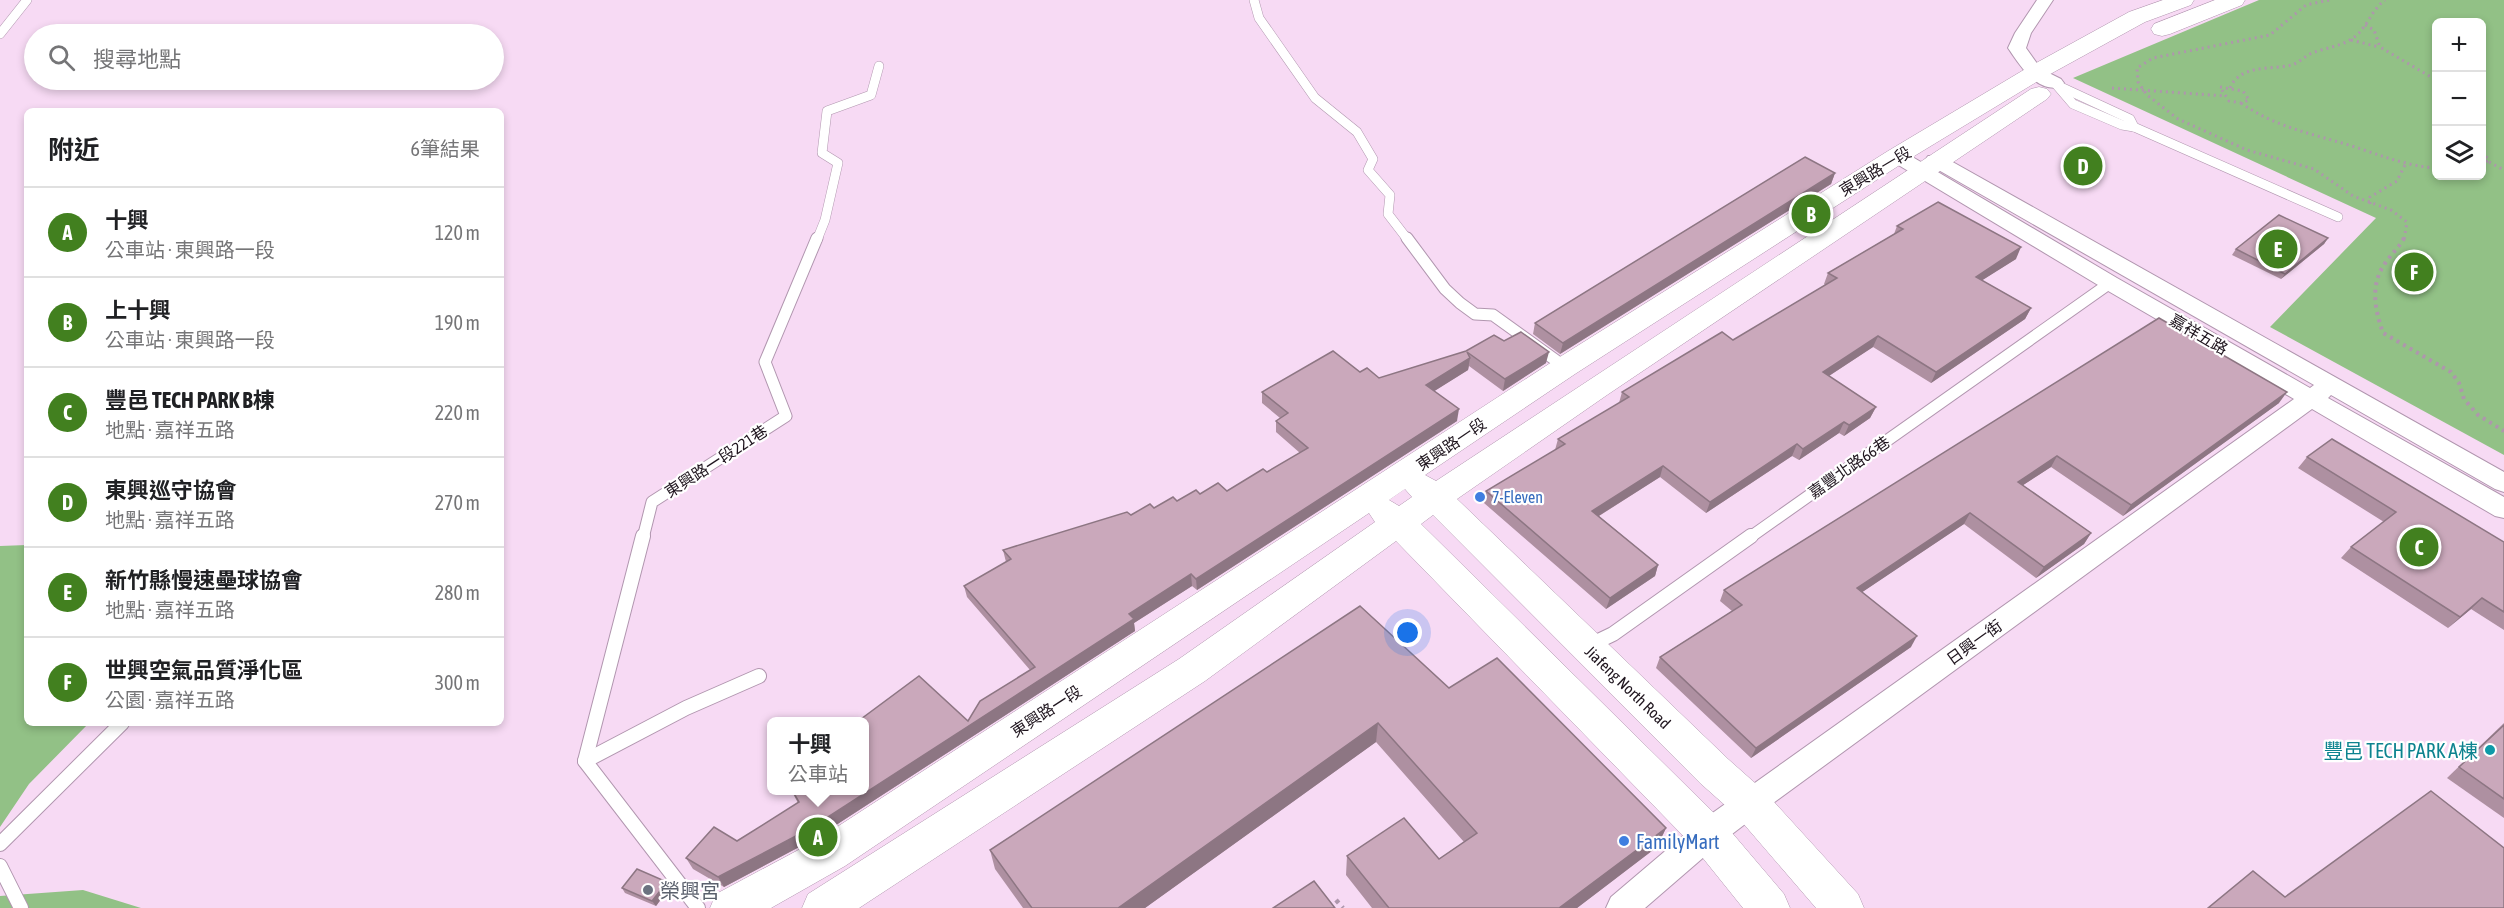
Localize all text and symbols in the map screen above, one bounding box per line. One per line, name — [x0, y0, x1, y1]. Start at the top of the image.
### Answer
map controls — [2432, 18, 2486, 180]
button: + — [2432, 18, 2486, 72]
search box — [24, 24, 504, 90]
icon: search — [45, 41, 78, 74]
text: 搜尋地點 — [93, 46, 181, 72]
button: − — [2432, 72, 2486, 126]
button: layers — [2432, 126, 2486, 180]
text: 附近 — [48, 135, 100, 165]
text: 6筆結果 — [411, 137, 480, 160]
street label: 東興路一段 — [1836, 143, 1914, 199]
pin: D — [2064, 144, 2102, 188]
pin: B — [1792, 192, 1830, 236]
text: 十興 — [105, 207, 149, 233]
text: A — [63, 221, 72, 244]
text: 120 m — [435, 221, 480, 244]
pin: E — [2258, 226, 2298, 272]
text: 公車站 · 東興路一段 — [105, 238, 275, 261]
pin: F — [2394, 250, 2434, 294]
text: 上十興 — [105, 297, 171, 323]
street label: 嘉祥五路 — [2167, 310, 2231, 358]
text: B — [63, 311, 72, 334]
text: 190 m — [435, 311, 480, 334]
text: 公車站 · 東興路一段 — [105, 328, 275, 351]
text: 豐邑 TECH PARK B棟 — [105, 387, 275, 413]
text: C — [63, 401, 72, 424]
text: 220 m — [435, 401, 480, 424]
street label: 東興路一段 — [1413, 414, 1489, 474]
text: 地點 · 嘉祥五路 — [105, 418, 235, 441]
street label: 東興路一段221巷 — [661, 421, 771, 501]
street label: 嘉豐北路66巷 — [1805, 432, 1893, 502]
text: 東興巡守協會 — [105, 477, 237, 503]
place label: 7-Eleven — [1492, 488, 1543, 506]
marker: 7-Eleven — [1473, 490, 1487, 504]
text: D — [62, 491, 73, 514]
text: 270 m — [435, 491, 480, 514]
text: 地點 · 嘉祥五路 — [105, 508, 235, 531]
pin: C — [2400, 524, 2438, 570]
text: 新竹縣慢速壘球協會 — [105, 567, 303, 593]
text: E — [63, 581, 72, 604]
text: 280 m — [435, 581, 480, 604]
text: 地點 · 嘉祥五路 — [105, 598, 235, 621]
street label: 日興一街 — [1943, 616, 2005, 668]
your location — [1393, 618, 1422, 647]
street label: Jiafeng North Road — [1581, 642, 1674, 733]
text: 世興空氣品質淨化區 — [105, 657, 303, 683]
text: F — [63, 671, 72, 694]
text: 300 m — [435, 671, 480, 694]
street label: 東興路一段 — [1008, 682, 1084, 740]
text: 公園 · 嘉祥五路 — [105, 688, 235, 711]
popup — [767, 717, 869, 795]
text: 十興 — [788, 731, 832, 757]
place label: 豐邑 TECH PARK A棟 — [2323, 739, 2478, 762]
marker: 豐邑 TECH PARK A棟 — [2483, 743, 2497, 757]
text: 公車站 — [788, 762, 848, 785]
pin: A — [798, 814, 838, 860]
place label: FamilyMart — [1636, 830, 1720, 853]
marker: FamilyMart — [1617, 834, 1631, 848]
place label: 榮興宮 — [660, 879, 720, 902]
marker: 榮興宮 — [641, 883, 655, 897]

